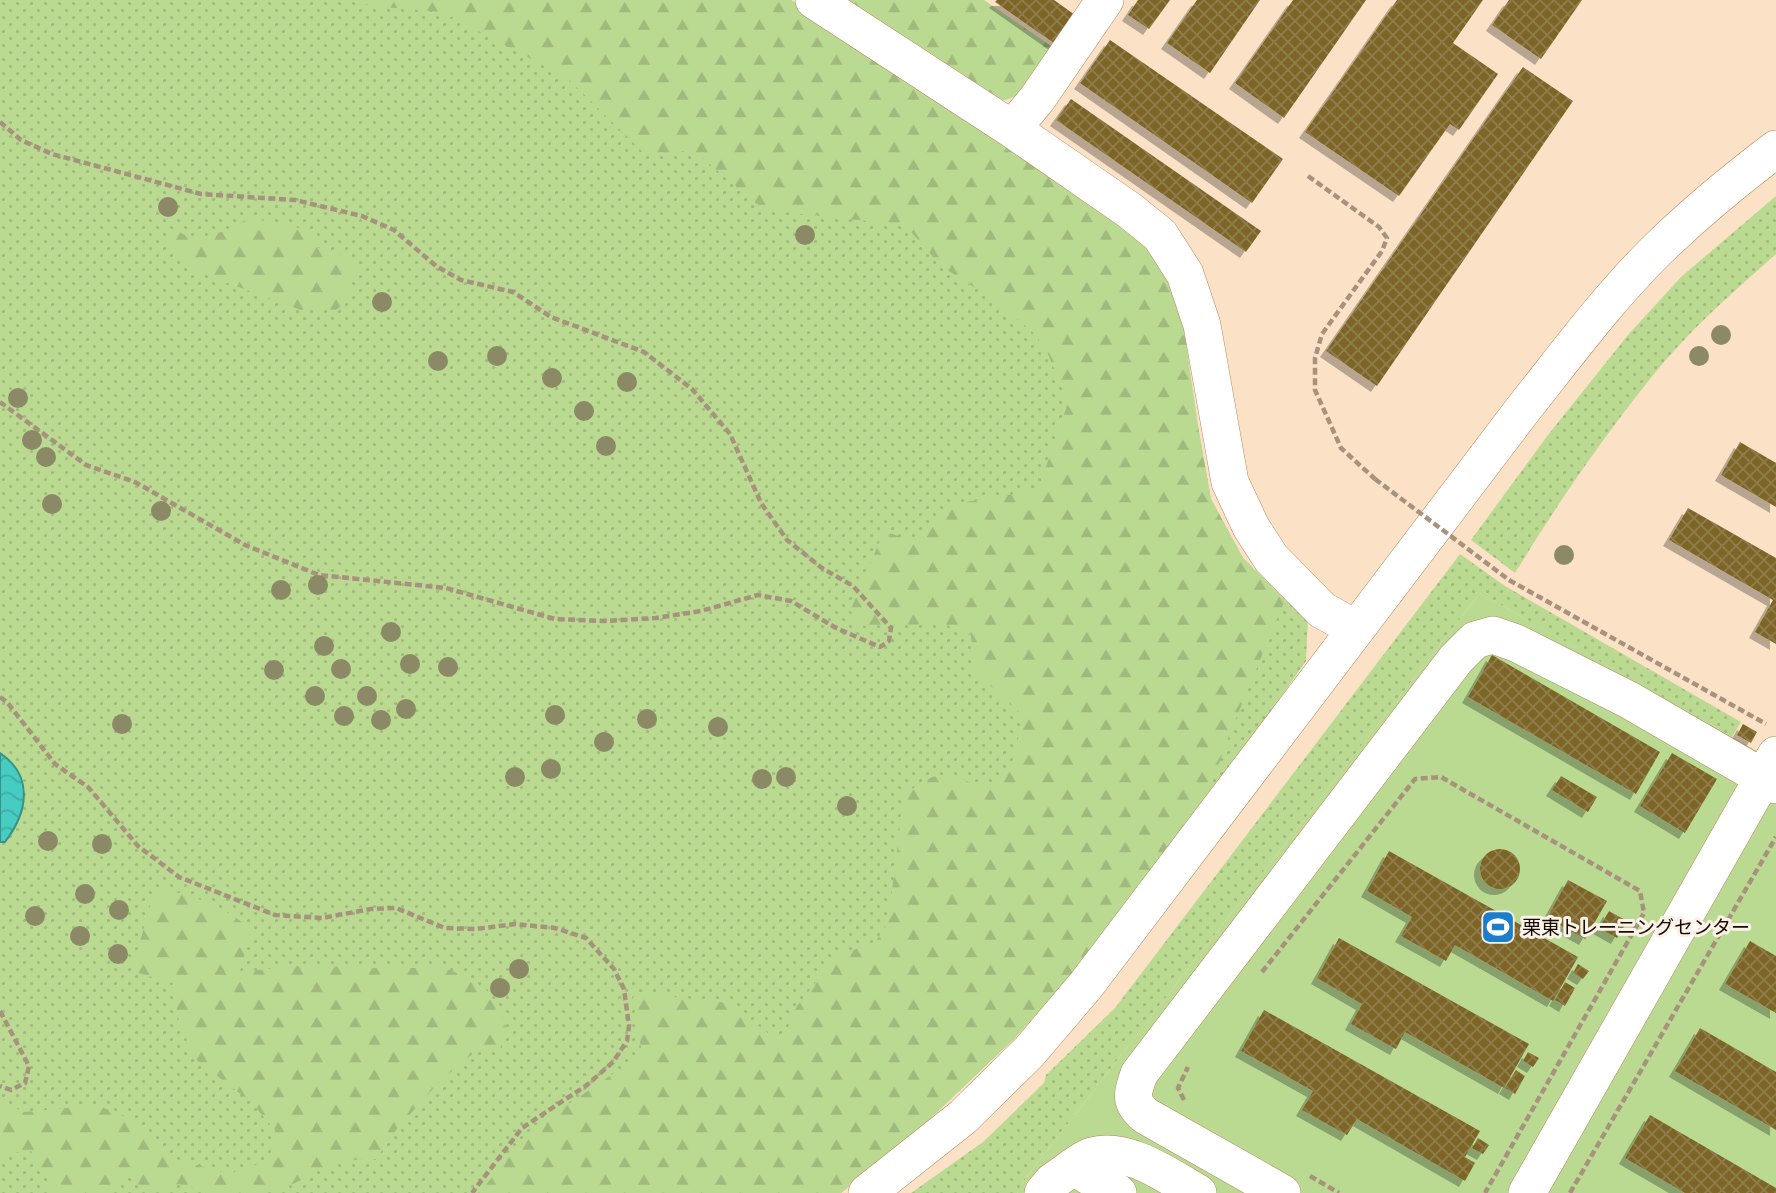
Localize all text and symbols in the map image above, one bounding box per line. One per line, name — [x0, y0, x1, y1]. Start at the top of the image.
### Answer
sports icon: 栗東トレーニングセンター — [1479, 908, 1517, 946]
place label: 栗東トレーニングセンター — [1522, 916, 1750, 939]

